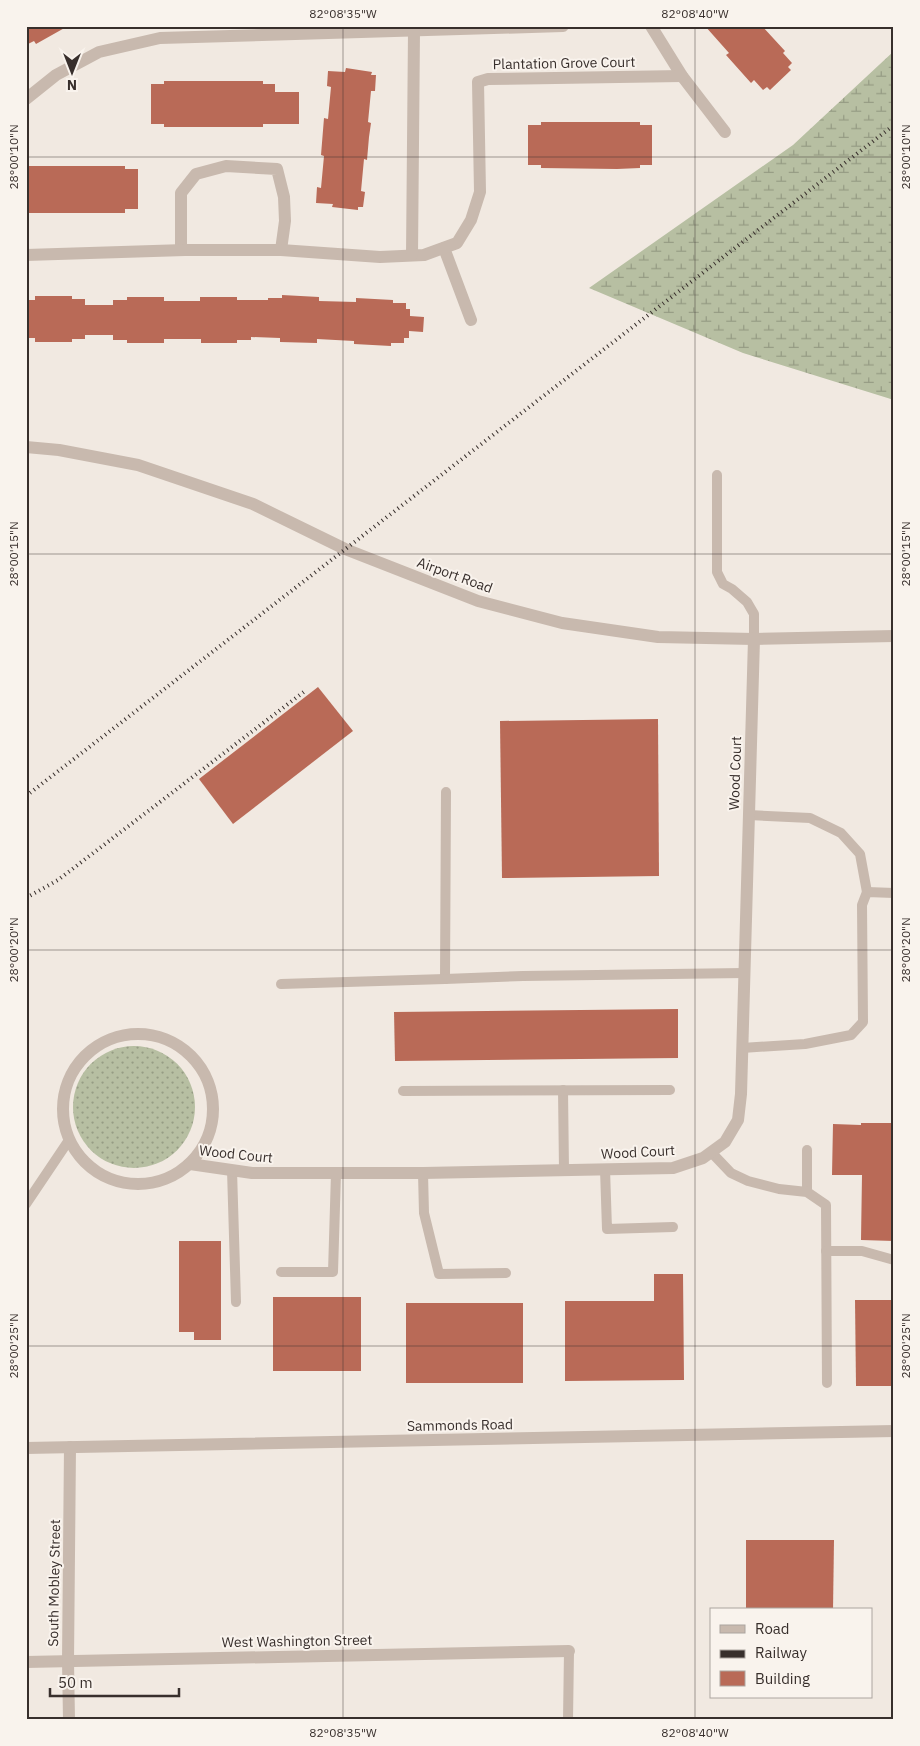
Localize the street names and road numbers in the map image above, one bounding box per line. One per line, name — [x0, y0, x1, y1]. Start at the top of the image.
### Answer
street label: Plantation Grove Court — [493, 53, 635, 73]
street label: Airport Road — [415, 553, 495, 597]
street label: Wood Court — [725, 736, 745, 810]
street label: Wood Court — [198, 1141, 274, 1167]
street label: Wood Court — [601, 1141, 675, 1163]
street label: Sammonds Road — [407, 1415, 513, 1435]
street label: South Mobley Street — [44, 1519, 64, 1647]
street label: West Washington Street — [222, 1631, 373, 1651]

